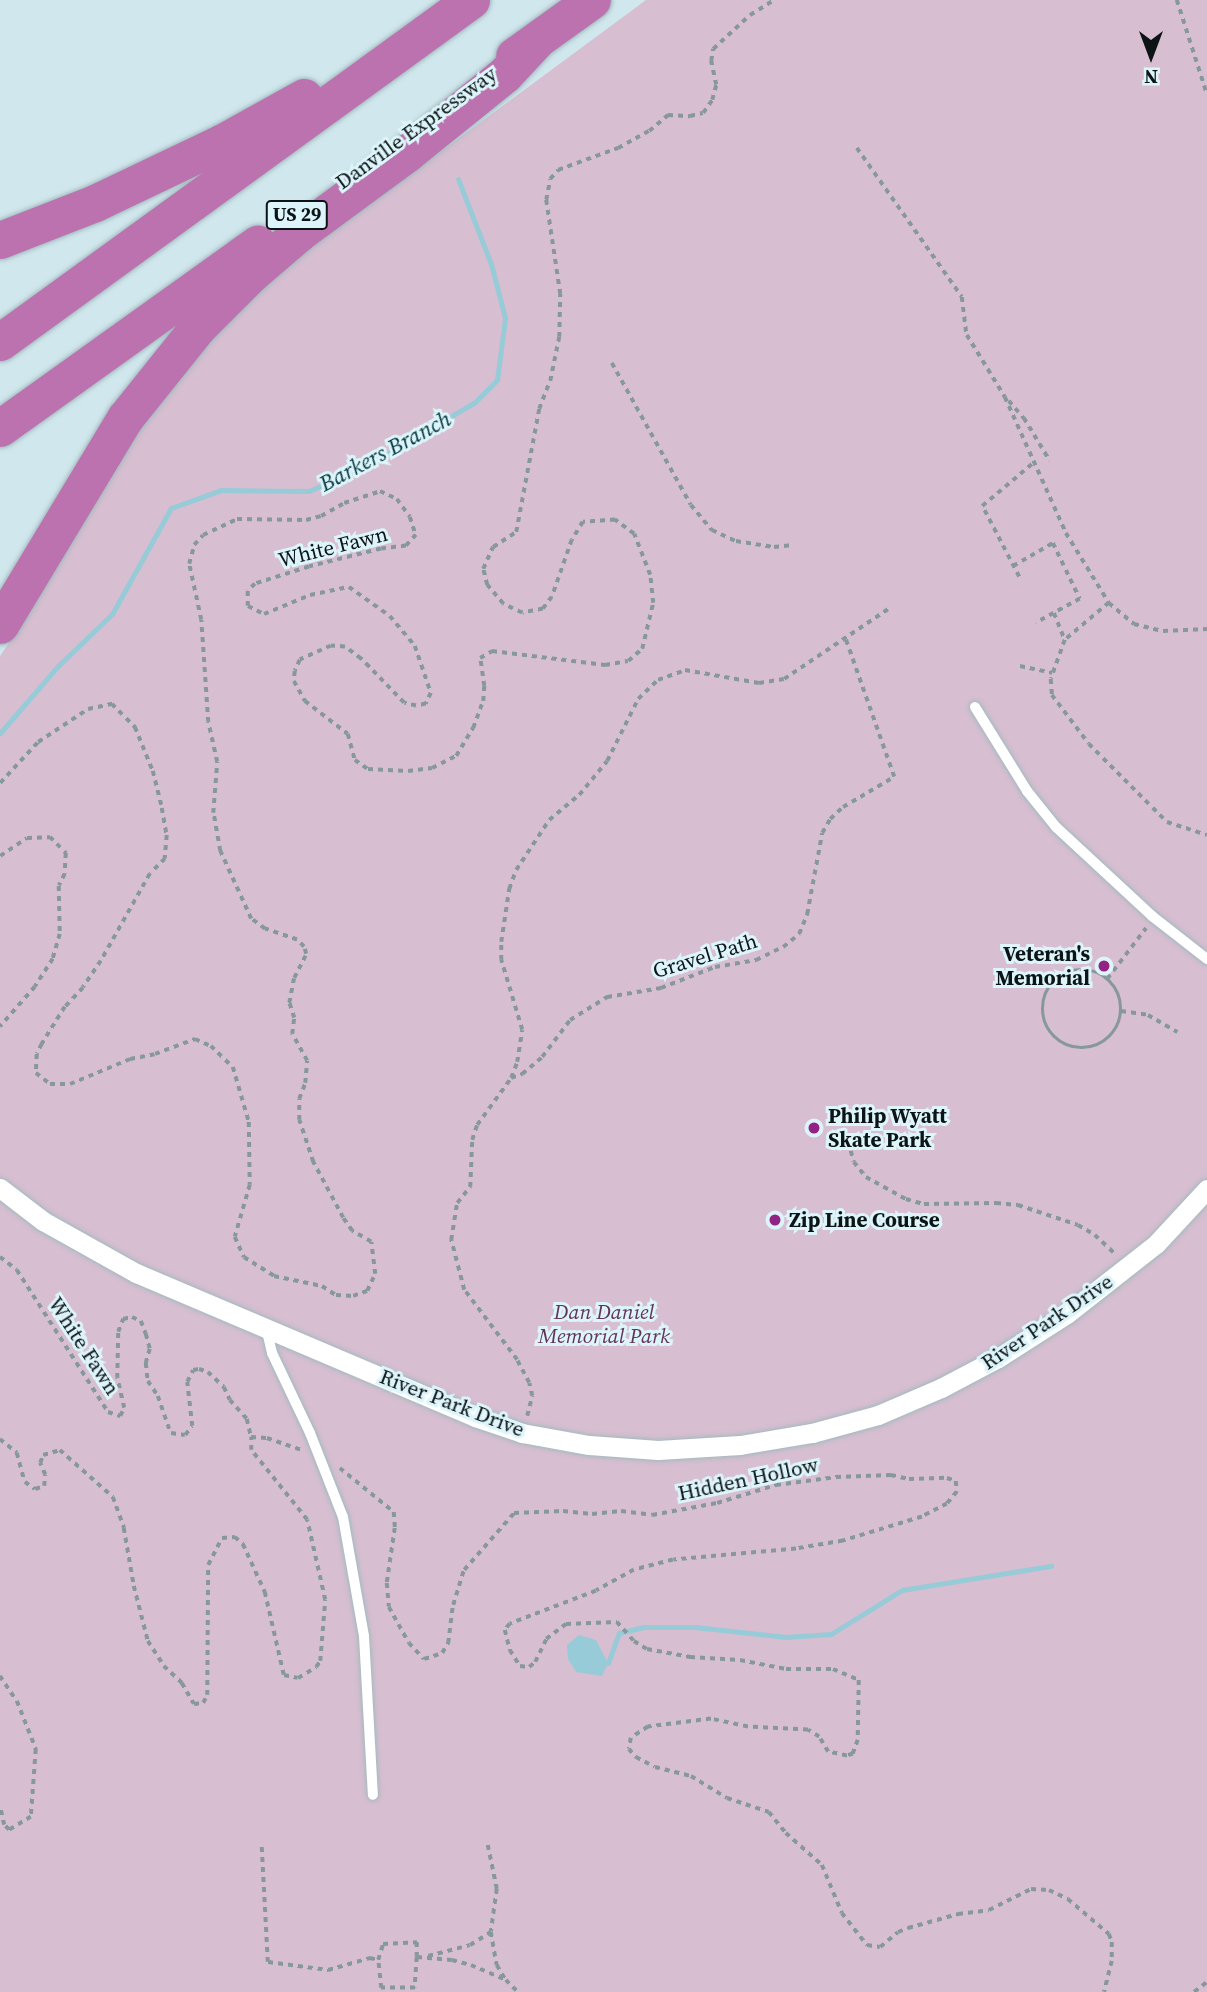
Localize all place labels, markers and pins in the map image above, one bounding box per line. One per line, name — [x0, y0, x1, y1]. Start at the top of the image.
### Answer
place label: Veteran's Memorial — [996, 941, 1090, 991]
marker: Veteran's Memorial — [1096, 958, 1112, 974]
place label: Philip Wyatt Skate Park — [828, 1103, 947, 1153]
marker: Philip Wyatt Skate Park — [806, 1120, 822, 1136]
place label: Zip Line Course — [789, 1207, 940, 1233]
marker: Zip Line Course — [767, 1212, 783, 1228]

